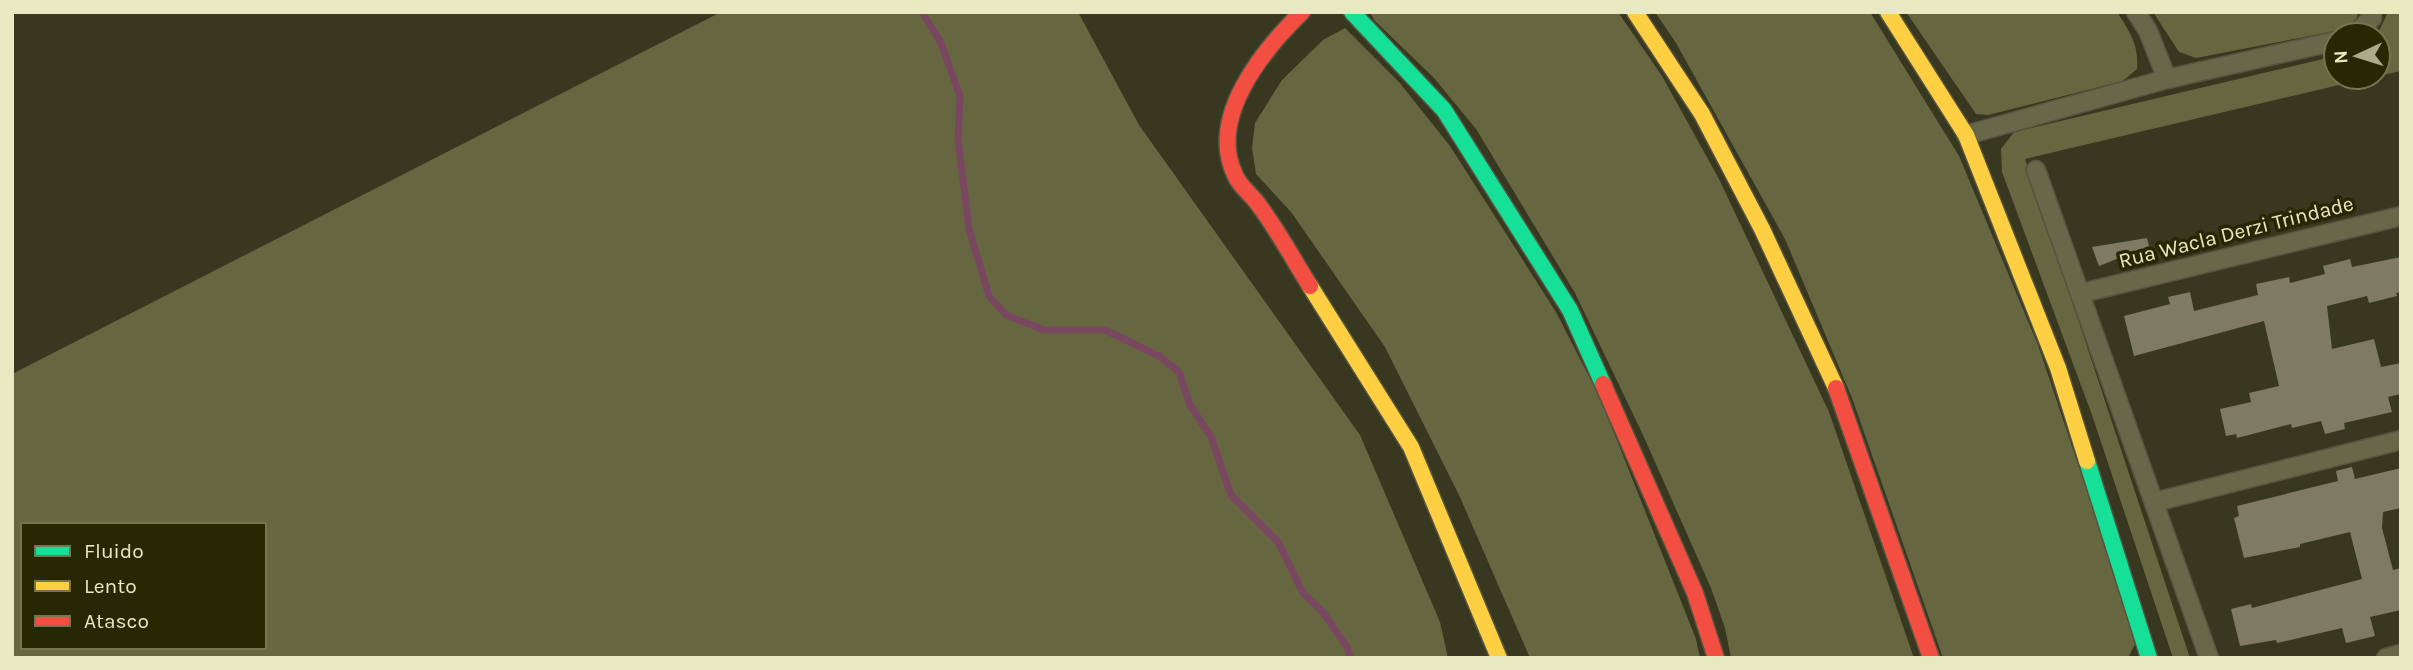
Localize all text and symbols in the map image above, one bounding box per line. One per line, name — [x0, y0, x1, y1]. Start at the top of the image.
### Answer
north arrow — [2322, 21, 2392, 91]
text: N — [2330, 50, 2352, 65]
street label: Rua Wacla Derzi Trindade — [2116, 191, 2356, 273]
legend — [21, 523, 266, 649]
text: Fluido — [84, 539, 144, 563]
text: Lento — [84, 574, 137, 598]
text: Atasco — [84, 609, 149, 633]

